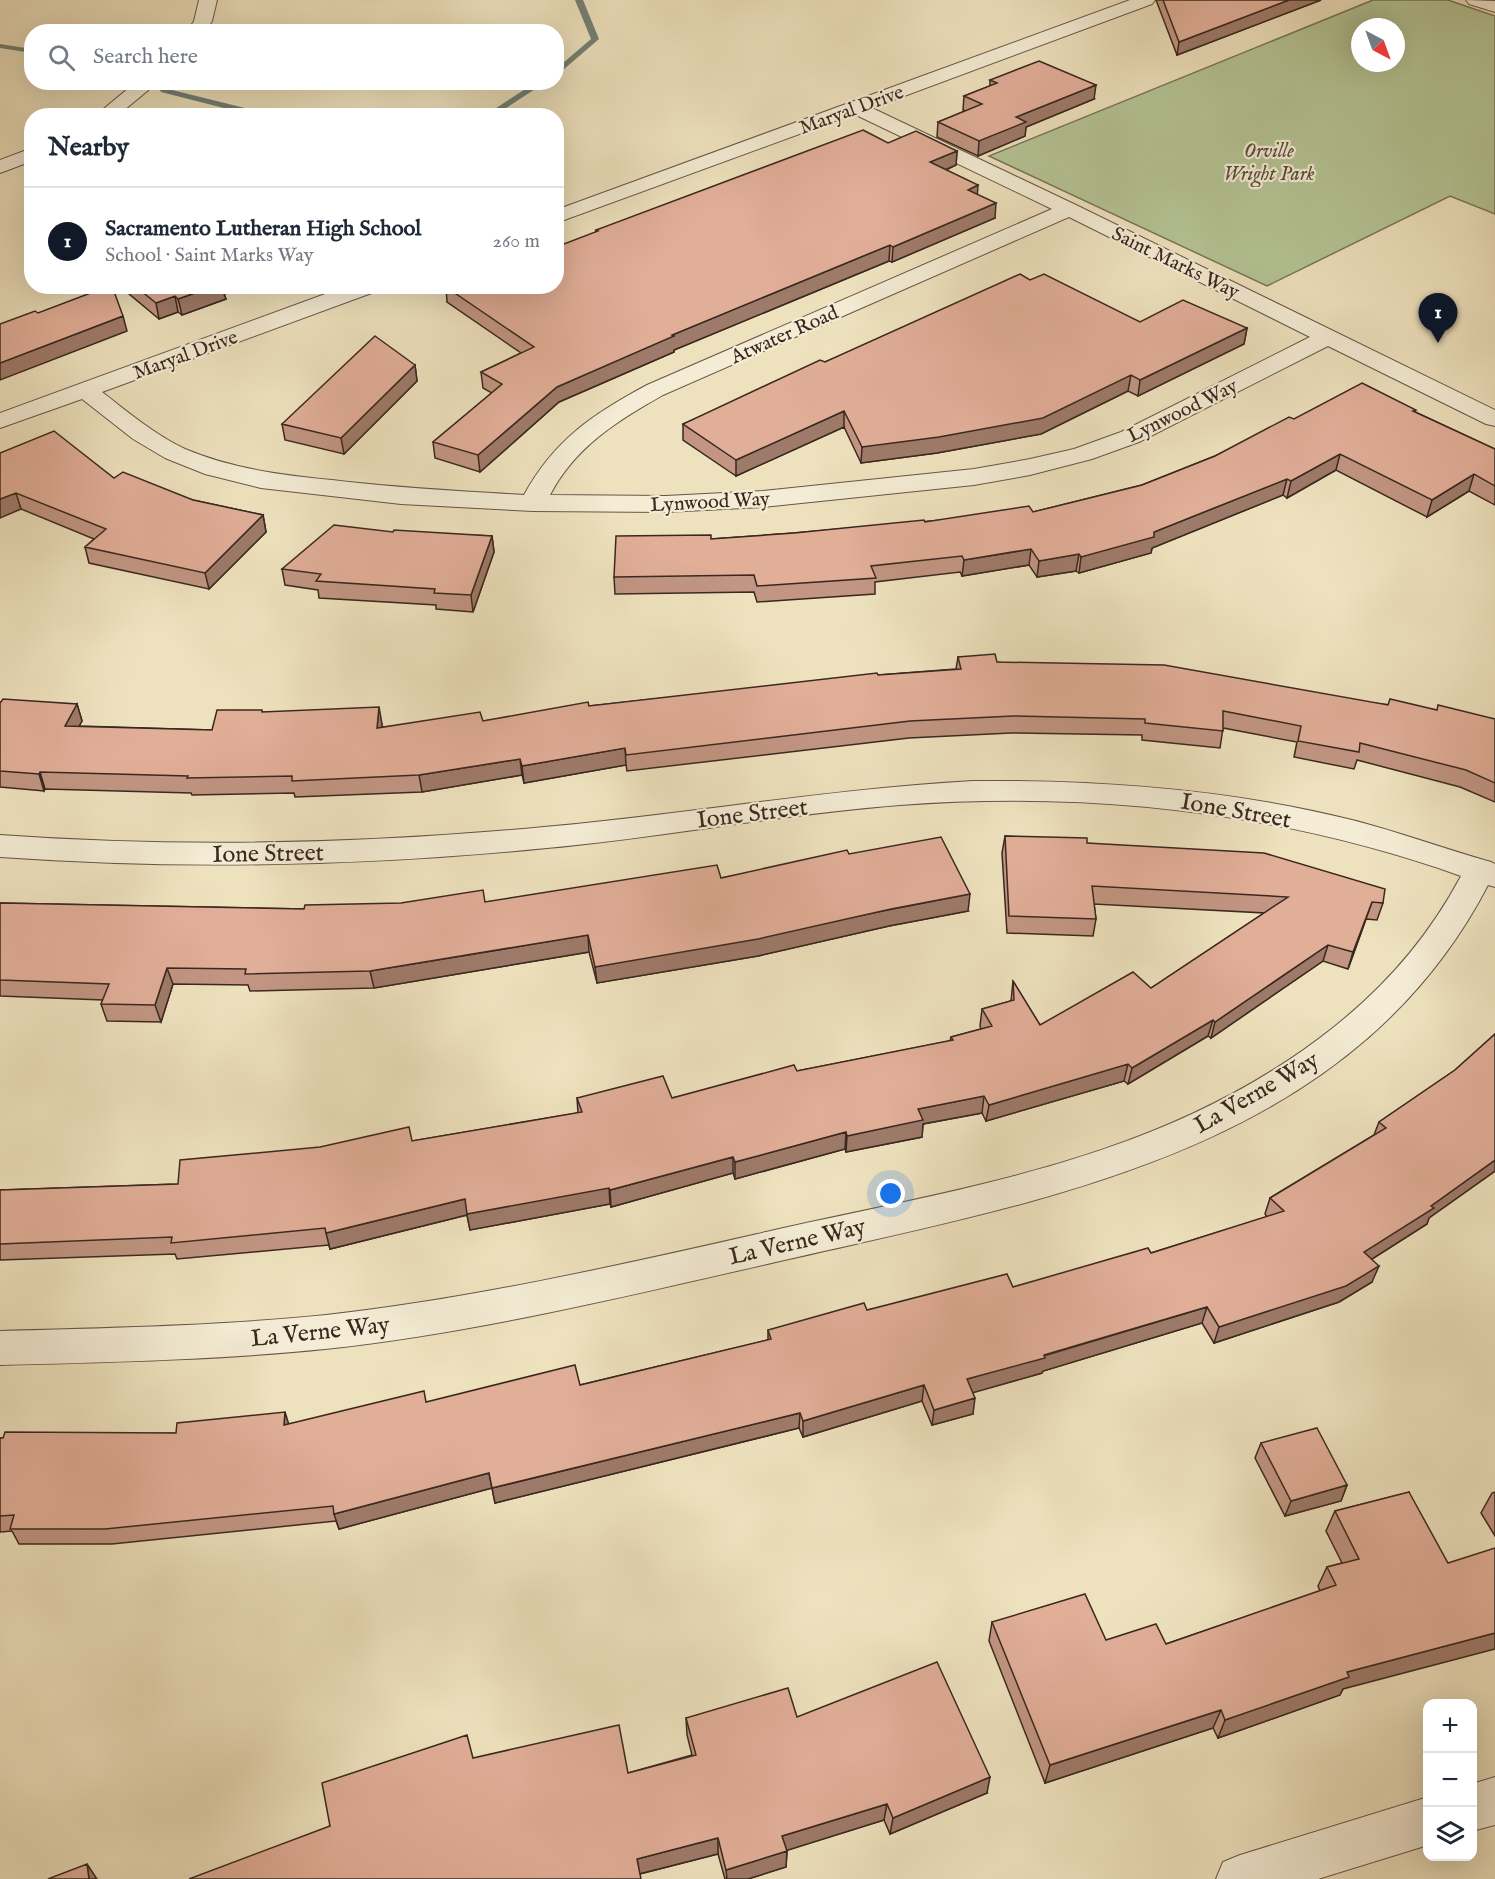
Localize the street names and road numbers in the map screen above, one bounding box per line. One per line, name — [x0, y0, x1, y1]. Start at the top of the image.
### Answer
street label: Maryal Drive — [796, 80, 907, 141]
street label: Saint Marks Way — [1107, 222, 1243, 305]
street label: Atwater Road — [726, 300, 843, 371]
street label: Maryal Drive — [130, 325, 241, 386]
street label: Lynwood Way — [1123, 374, 1242, 449]
street label: Lynwood Way — [650, 487, 771, 518]
street label: Ione Street — [1178, 787, 1293, 836]
street label: Ione Street — [695, 792, 809, 837]
street label: Ione Street — [212, 838, 324, 871]
street label: La Verne Way — [1189, 1045, 1325, 1142]
street label: La Verne Way — [726, 1212, 869, 1273]
street label: La Verne Way — [249, 1310, 391, 1355]

